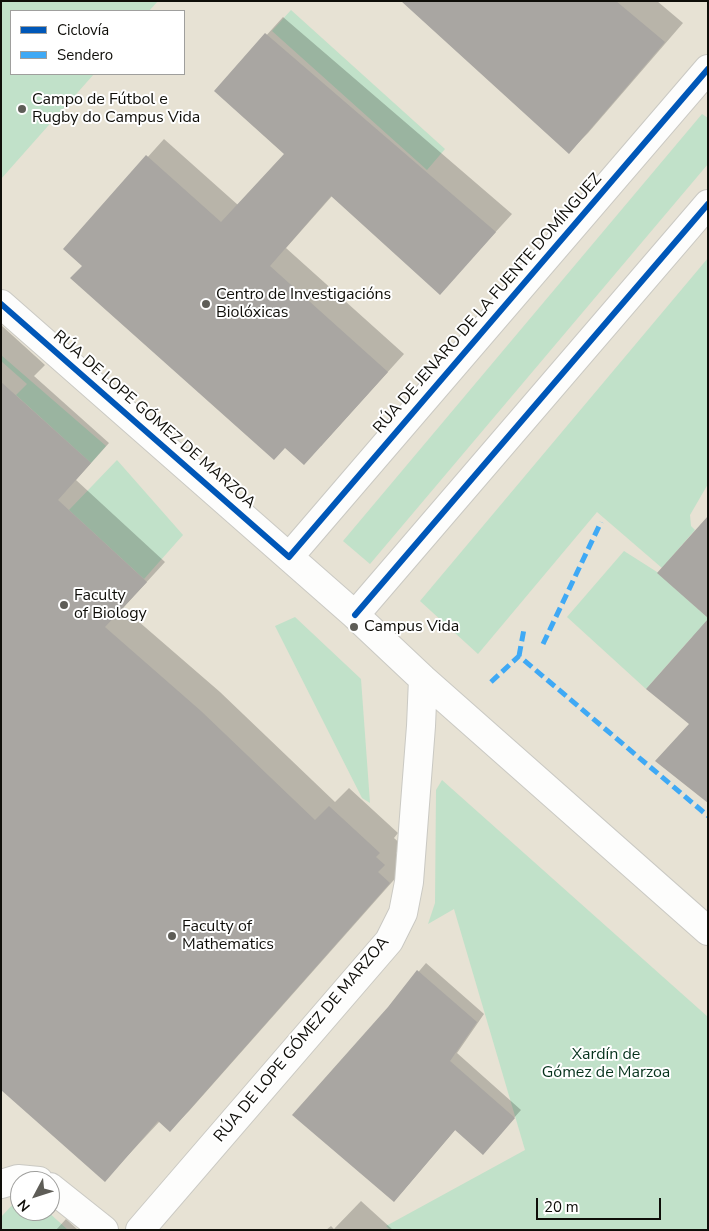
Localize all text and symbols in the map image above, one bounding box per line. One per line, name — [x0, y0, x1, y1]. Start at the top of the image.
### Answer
legend — [10, 10, 185, 75]
text: Ciclovía — [57, 20, 109, 40]
text: Sendero — [57, 45, 113, 65]
place label: Campo de Fútbol e Rugby do Campus Vida — [32, 90, 200, 128]
marker: Campo de Fútbol e Rugby do Campus Vida — [16, 103, 28, 115]
street label: RÚA DE JENARO DE LA FUENTE DOMÍNGUEZ — [370, 170, 606, 438]
place label: Centro de Investigacións Biolóxicas — [216, 285, 391, 323]
marker: Centro de Investigacións Biolóxicas — [200, 298, 212, 310]
street label: RÚA DE LOPE GÓMEZ DE MARZOA — [49, 327, 259, 513]
place label: Faculty of Biology — [74, 586, 147, 624]
marker: Faculty of Biology — [58, 599, 70, 611]
place label: Campus Vida — [364, 617, 459, 637]
marker: Campus Vida — [348, 621, 360, 633]
place label: Faculty of Mathematics — [182, 917, 274, 955]
marker: Faculty of Mathematics — [166, 930, 178, 942]
street label: RÚA DE LOPE GÓMEZ DE MARZOA — [210, 933, 394, 1147]
park label: Xardín de Gómez de Marzoa — [542, 1045, 670, 1083]
north arrow — [10, 1171, 60, 1221]
scale bar — [539, 1188, 664, 1220]
text: N — [13, 1195, 35, 1215]
text: 20 m — [544, 1197, 579, 1217]

